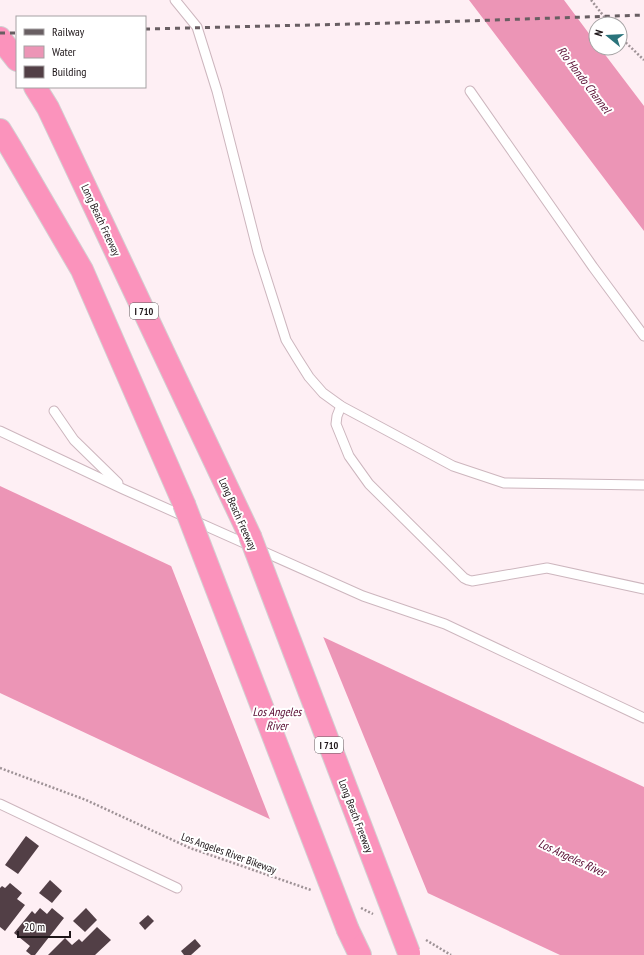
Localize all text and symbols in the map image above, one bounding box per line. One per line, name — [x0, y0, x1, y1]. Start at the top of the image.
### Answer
legend — [16, 16, 146, 88]
north arrow — [588, 16, 628, 56]
text: Railway — [52, 24, 85, 39]
text: N — [591, 28, 606, 38]
water label: Rio Hondo Channel — [554, 43, 615, 117]
text: Water — [52, 44, 77, 59]
text: Building — [52, 64, 87, 79]
street label: Long Beach Freeway — [78, 182, 124, 259]
road number: I 710 — [130, 303, 158, 319]
street label: Long Beach Freeway — [216, 476, 260, 553]
water label: Los Angeles River — [253, 704, 303, 733]
road number: I 710 — [315, 737, 343, 753]
street label: Long Beach Freeway — [336, 777, 377, 855]
street label: Los Angeles River Bikeway — [180, 829, 279, 877]
water label: Los Angeles River — [536, 835, 610, 880]
scale bar — [18, 913, 70, 939]
text: 20 m — [24, 919, 45, 934]

